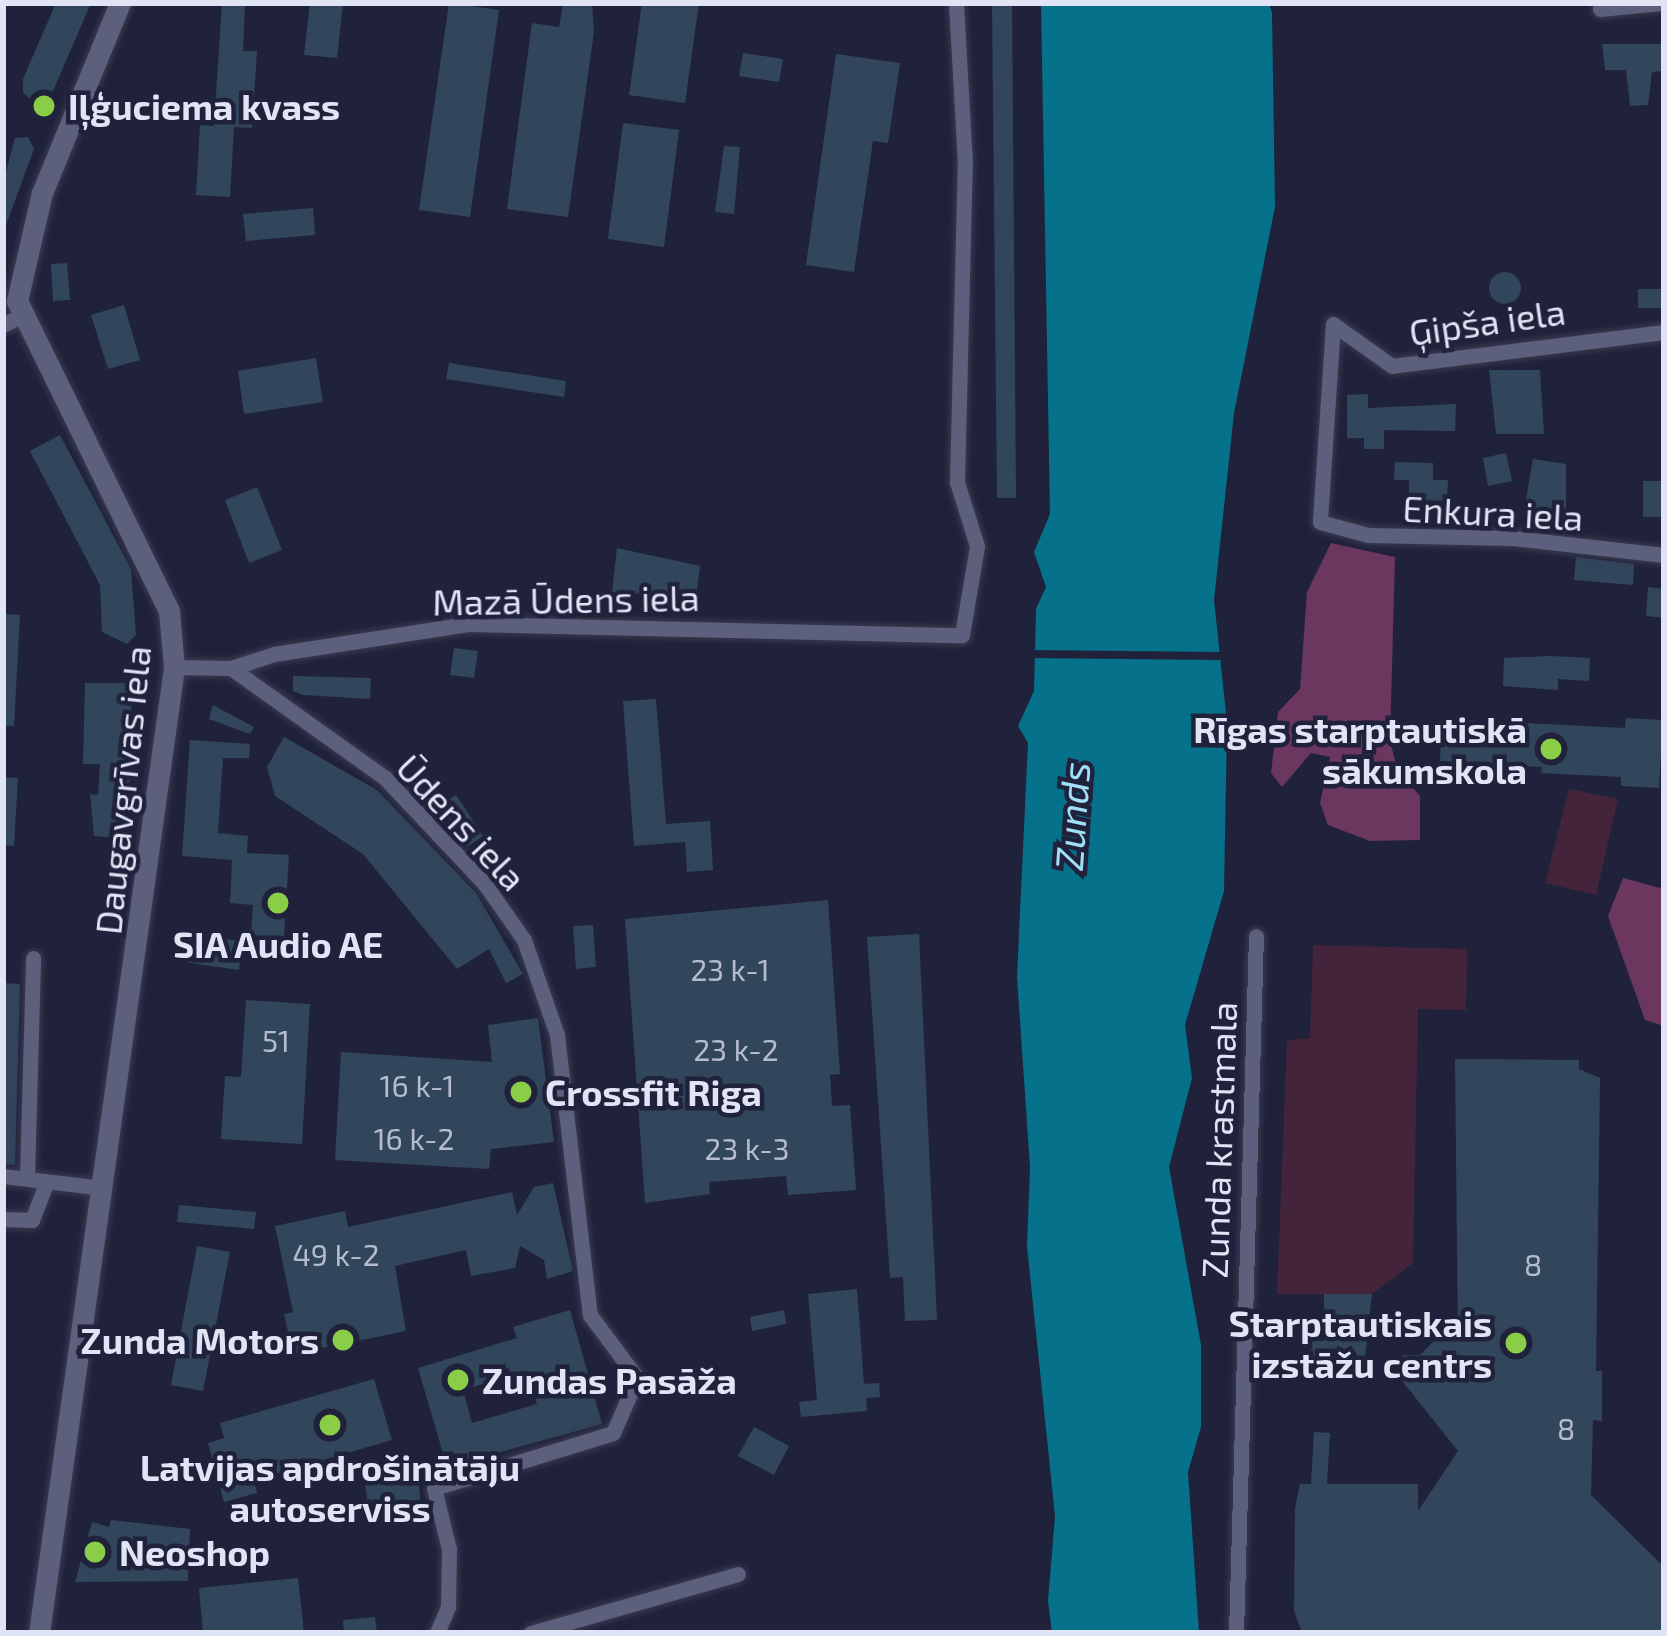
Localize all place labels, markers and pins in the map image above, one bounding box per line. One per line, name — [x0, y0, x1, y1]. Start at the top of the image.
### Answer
place label: Iļģuciema kvass — [68, 84, 340, 128]
marker: Iļģuciema kvass — [31, 93, 57, 119]
place label: Rīgas starptautiskā sākumskola — [1193, 706, 1527, 791]
marker: Rīgas starptautiskā sākumskola — [1538, 736, 1564, 762]
marker: SIA Audio AE — [265, 890, 291, 916]
place label: SIA Audio AE — [172, 922, 384, 966]
place label: Crossfit Riga — [545, 1070, 762, 1114]
marker: Crossfit Riga — [508, 1079, 534, 1105]
place label: Starptautiskais izstāžu centrs — [1229, 1300, 1492, 1385]
place label: Zunda Motors — [81, 1318, 319, 1362]
marker: Zunda Motors — [330, 1327, 356, 1353]
marker: Starptautiskais izstāžu centrs — [1503, 1330, 1529, 1356]
place label: Zundas Pasāža — [482, 1358, 737, 1402]
marker: Zundas Pasāža — [445, 1367, 471, 1393]
marker: Latvijas apdrošinātāju autoserviss — [317, 1412, 343, 1438]
place label: Latvijas apdrošinātāju autoserviss — [140, 1444, 520, 1529]
place label: Neoshop — [119, 1530, 270, 1574]
marker: Neoshop — [82, 1539, 108, 1565]

